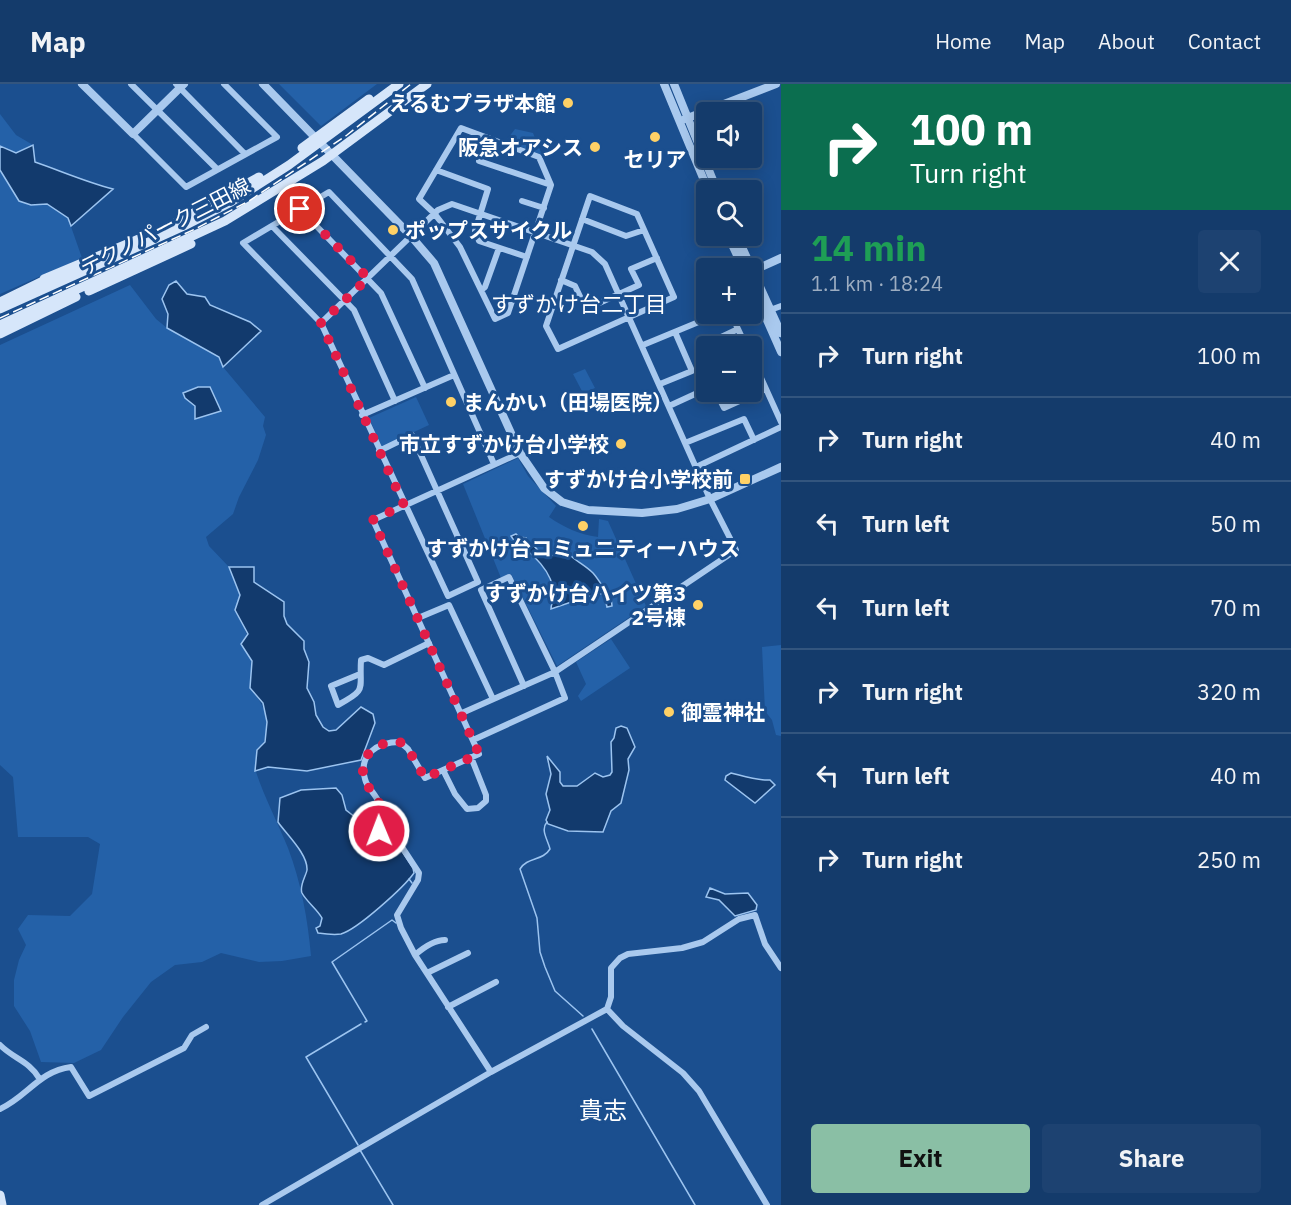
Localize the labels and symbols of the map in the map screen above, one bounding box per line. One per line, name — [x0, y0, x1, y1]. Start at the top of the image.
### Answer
place label: えるむプラザ本館 — [389, 89, 556, 117]
marker: えるむプラザ本館 — [561, 96, 575, 110]
marker: セリア — [648, 130, 662, 144]
place label: 阪急オアシス — [458, 133, 583, 161]
marker: 阪急オアシス — [588, 140, 602, 154]
place label: セリア — [624, 145, 687, 173]
street label: テクノパーク三田線 — [75, 171, 255, 281]
pin — [274, 183, 325, 234]
place label: ポップスサイクル — [405, 216, 572, 244]
marker: ポップスサイクル — [386, 223, 400, 237]
district label: すずかけ台二丁目 — [491, 289, 667, 318]
place label: まんかい（田場医院） — [463, 388, 673, 416]
marker: まんかい（田場医院） — [444, 395, 458, 409]
place label: 市立すずかけ台小学校 — [399, 430, 609, 458]
marker: 市立すずかけ台小学校 — [614, 437, 628, 451]
place label: すずかけ台小学校前 — [544, 465, 733, 493]
marker: すずかけ台小学校前 — [738, 472, 752, 486]
marker: すずかけ台コミュニティーハウス — [576, 519, 590, 533]
place label: すずかけ台コミュニティーハウス — [426, 534, 740, 562]
place label: すずかけ台ハイツ第3 2号棟 — [485, 579, 686, 631]
marker: すずかけ台ハイツ第3 2号棟 — [691, 598, 705, 612]
place label: 御霊神社 — [681, 698, 765, 726]
marker: 御霊神社 — [662, 705, 676, 719]
position arrow — [347, 799, 411, 863]
district label: 貴志 — [579, 1094, 627, 1126]

